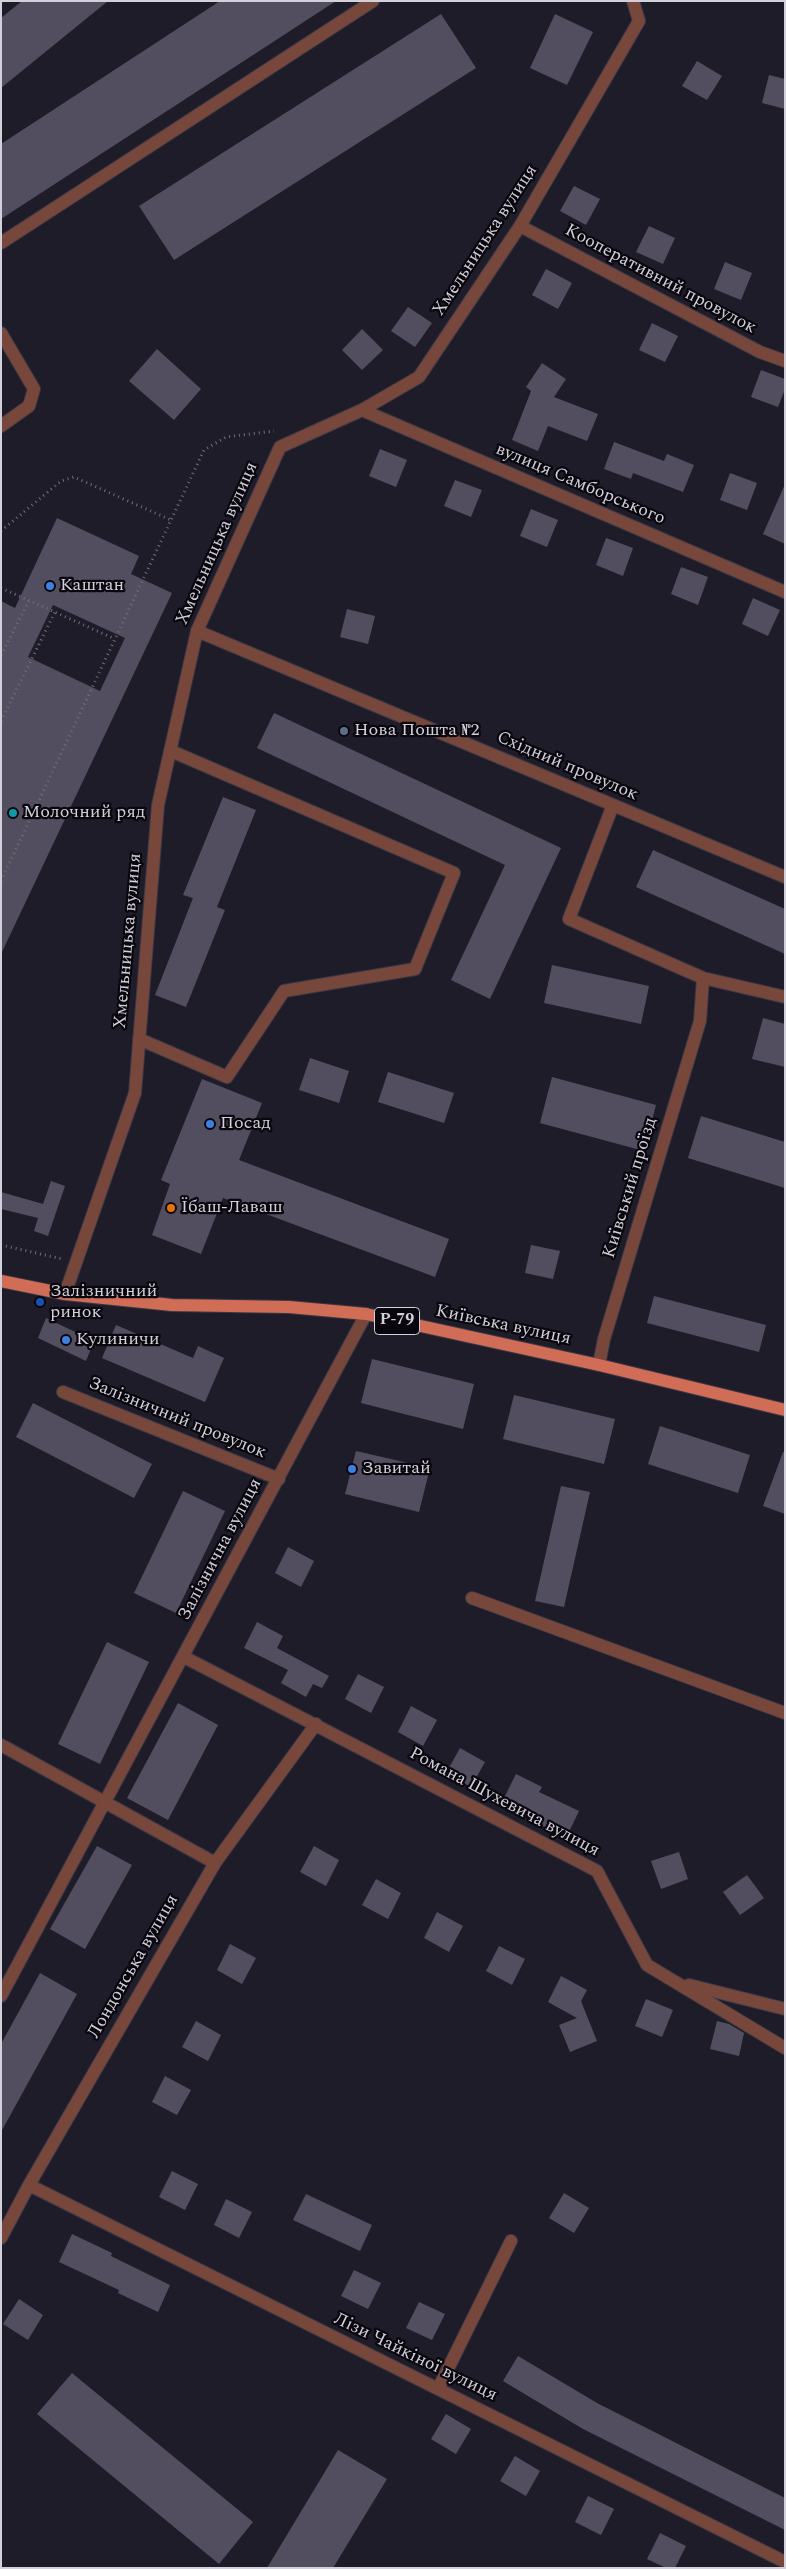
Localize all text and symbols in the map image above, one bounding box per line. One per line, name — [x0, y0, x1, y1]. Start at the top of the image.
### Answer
street label: Хмельницька вулиця — [429, 161, 543, 321]
street label: Кооперативний провулок — [561, 220, 759, 340]
street label: вулиця Самборського — [492, 439, 668, 531]
street label: Хмельницька вулиця — [172, 459, 264, 629]
place label: Каштан — [60, 575, 124, 597]
marker: Каштан — [44, 580, 56, 592]
place label: Нова Пошта №2 — [354, 720, 479, 742]
marker: Нова Пошта №2 — [338, 725, 350, 737]
street label: Східний провулок — [493, 727, 641, 807]
place label: Молочний ряд — [23, 802, 145, 824]
marker: Молочний ряд — [7, 807, 19, 819]
street label: Хмельницька вулиця — [111, 852, 147, 1030]
place label: Посад — [220, 1113, 271, 1135]
street label: Київський проїзд — [599, 1115, 663, 1261]
marker: Посад — [204, 1118, 216, 1130]
place label: Їбаш-Лаваш — [181, 1197, 282, 1219]
marker: Їбаш-Лаваш — [165, 1202, 177, 1214]
place label: Залізничний ринок — [50, 1281, 157, 1324]
marker: Залізничний ринок — [34, 1296, 46, 1308]
street label: Київська вулиця — [433, 1301, 573, 1351]
road number: Р-79 — [374, 1308, 420, 1334]
place label: Кулиничи — [76, 1329, 160, 1351]
marker: Кулиничи — [60, 1334, 72, 1346]
street label: Залізничний провулок — [85, 1373, 269, 1465]
place label: Завитай — [362, 1458, 431, 1480]
marker: Завитай — [346, 1463, 358, 1475]
street label: Залізнична вулиця — [174, 1475, 268, 1625]
street label: Романа Шухевича вулиця — [405, 1744, 603, 1862]
street label: Лондонська вулиця — [84, 1891, 184, 2043]
street label: Лізи Чайкіної вулиця — [330, 2309, 500, 2407]

